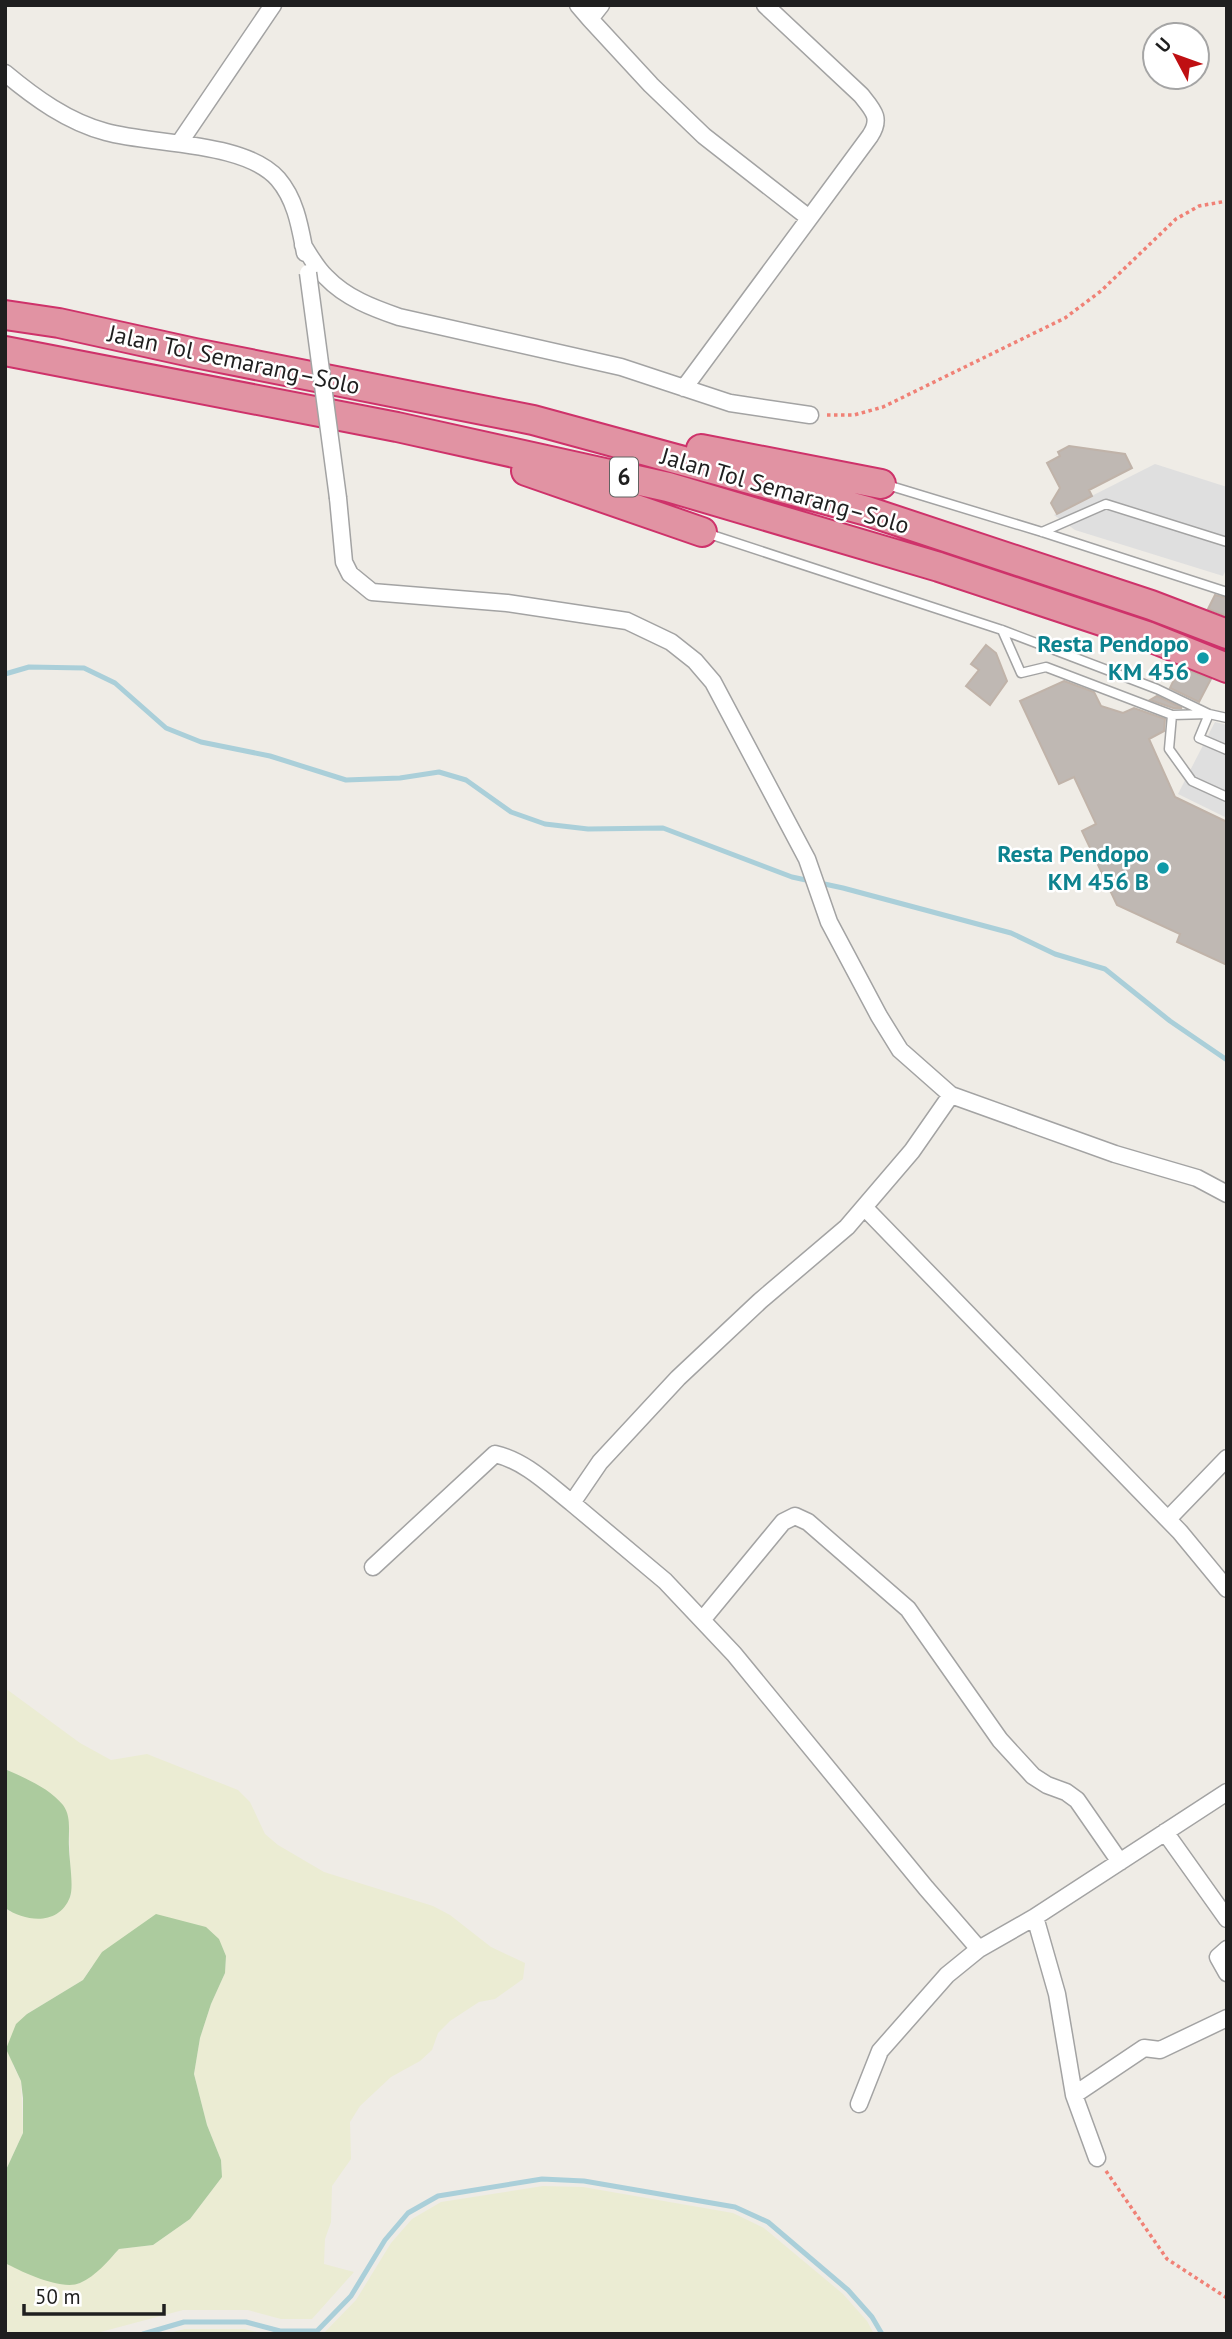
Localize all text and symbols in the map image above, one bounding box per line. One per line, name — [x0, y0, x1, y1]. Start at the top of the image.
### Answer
north arrow — [1141, 21, 1211, 91]
text: U — [1150, 32, 1176, 57]
street label: Jalan Tol Semarang–Solo — [104, 317, 363, 401]
street label: Jalan Tol Semarang–Solo — [656, 440, 913, 541]
road number: 6 — [610, 457, 638, 496]
place label: Resta Pendopo KM 456 — [1037, 628, 1189, 687]
marker: Resta Pendopo KM 456 — [1195, 650, 1211, 666]
place label: Resta Pendopo KM 456 B — [997, 838, 1149, 897]
marker: Resta Pendopo KM 456 B — [1155, 860, 1171, 876]
scale bar — [24, 2272, 164, 2316]
text: 50 m — [35, 2283, 81, 2310]

